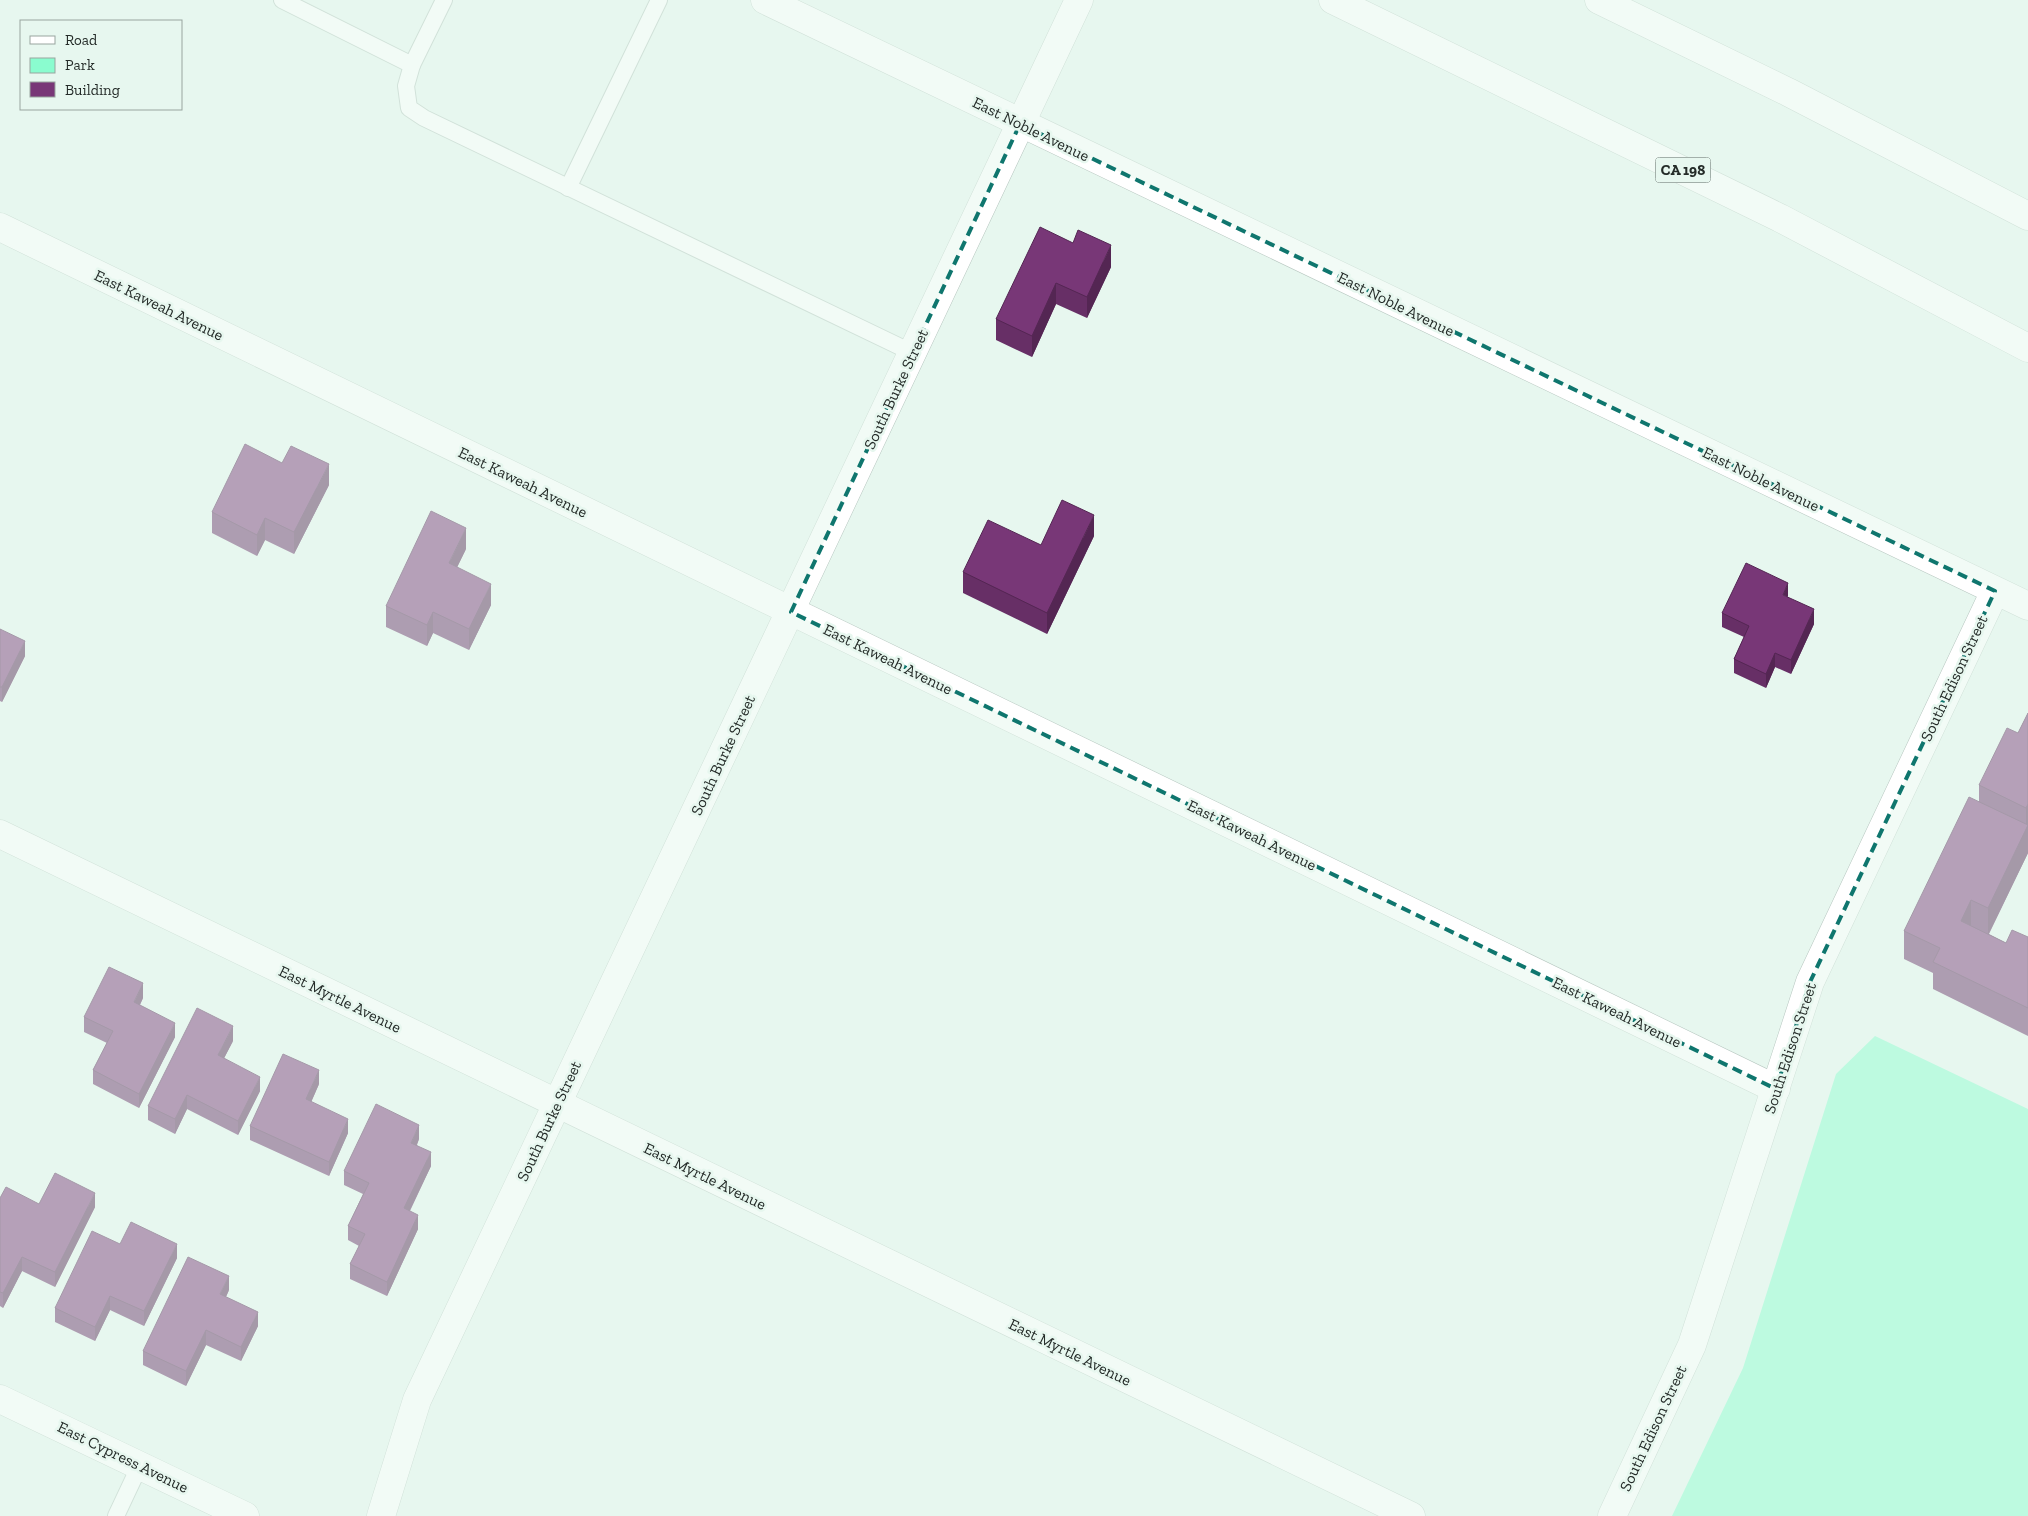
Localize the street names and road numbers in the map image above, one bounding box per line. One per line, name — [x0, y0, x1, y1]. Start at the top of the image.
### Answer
street label: East Noble Avenue — [970, 93, 1092, 165]
road number: CA 198 — [1656, 158, 1710, 182]
street label: East Kaweah Avenue — [91, 265, 227, 345]
street label: East Noble Avenue — [1335, 268, 1457, 340]
street label: South Burke Street — [860, 326, 932, 452]
street label: East Kaweah Avenue — [455, 442, 591, 522]
street label: East Noble Avenue — [1700, 443, 1822, 515]
street label: South Edison Street — [1916, 612, 1992, 744]
street label: East Kaweah Avenue — [820, 619, 956, 699]
street label: South Burke Street — [687, 692, 759, 818]
street label: East Kaweah Avenue — [1184, 795, 1320, 875]
street label: East Myrtle Avenue — [276, 961, 404, 1037]
street label: East Kaweah Avenue — [1549, 972, 1685, 1052]
street label: South Edison Street — [1760, 980, 1820, 1116]
street label: South Burke Street — [513, 1058, 585, 1184]
street label: East Myrtle Avenue — [641, 1138, 769, 1214]
street label: East Myrtle Avenue — [1006, 1314, 1134, 1390]
street label: South Edison Street — [1615, 1362, 1691, 1494]
street label: East Cypress Avenue — [55, 1417, 191, 1497]

